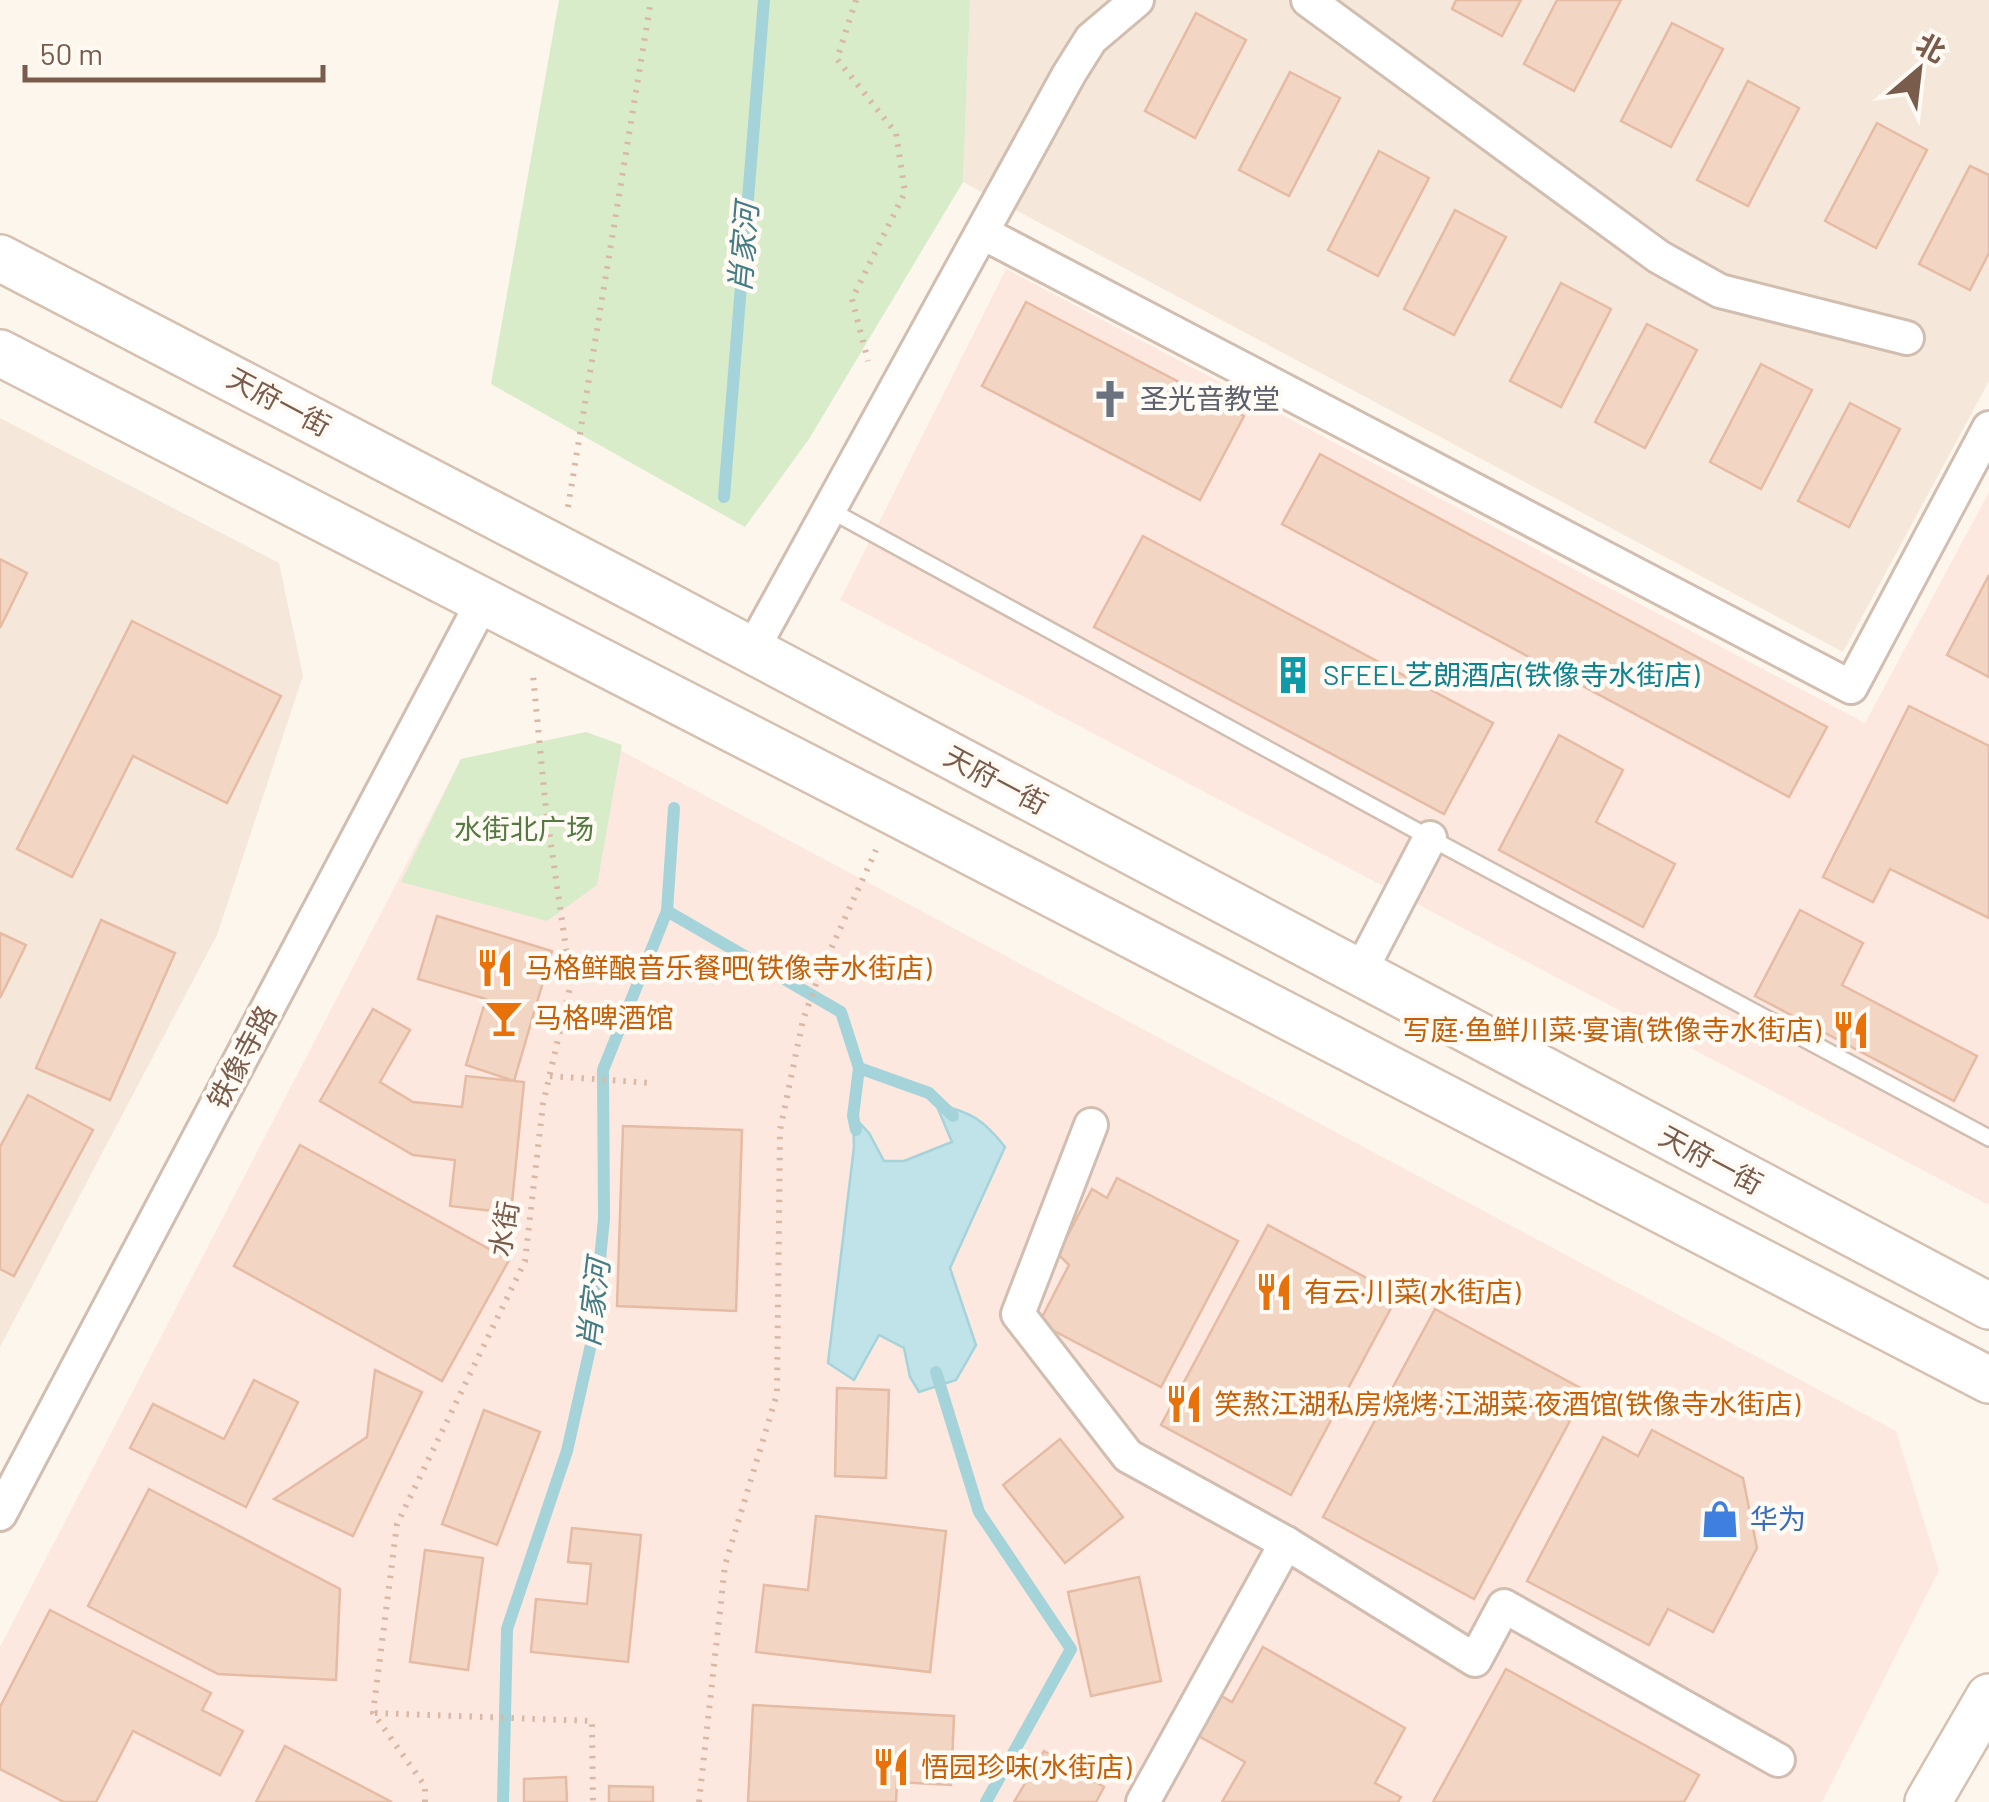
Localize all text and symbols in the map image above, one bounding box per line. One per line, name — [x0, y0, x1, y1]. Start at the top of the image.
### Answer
scale bar — [25, 20, 322, 82]
north arrow — [1869, 20, 1969, 120]
text: 北 — [1911, 25, 1952, 69]
text: 50 m — [40, 35, 103, 71]
water label: 肖家河 — [720, 196, 764, 294]
street label: 天府一街 — [222, 360, 337, 442]
church icon: 圣光音教堂 — [1089, 378, 1131, 420]
place label: 圣光音教堂 — [1140, 381, 1280, 415]
building icon: SFEEL艺朗酒店(铁像寺水街店) — [1272, 654, 1314, 696]
place label: SFEEL艺朗酒店(铁像寺水街店) — [1323, 657, 1700, 691]
street label: 天府一街 — [939, 738, 1054, 820]
park label: 水街北广场 — [454, 811, 594, 845]
restaurant icon: 马格鲜酿音乐餐吧(铁像寺水街店) — [474, 947, 516, 989]
place label: 马格鲜酿音乐餐吧(铁像寺水街店) — [525, 950, 932, 984]
bar icon: 马格啤酒馆 — [483, 997, 525, 1039]
street label: 铁像寺路 — [200, 999, 282, 1114]
place label: 马格啤酒馆 — [534, 1000, 674, 1034]
restaurant icon: 写庭·鱼鲜川菜·宴请(铁像寺水街店) — [1830, 1009, 1872, 1051]
place label: 写庭·鱼鲜川菜·宴请(铁像寺水街店) — [1403, 1012, 1822, 1046]
street label: 天府一街 — [1654, 1118, 1769, 1200]
street label: 水街 — [481, 1198, 525, 1259]
water label: 肖家河 — [569, 1252, 616, 1351]
restaurant icon: 有云·川菜(水街店) — [1253, 1271, 1295, 1313]
place label: 有云·川菜(水街店) — [1304, 1274, 1521, 1308]
restaurant icon: 笑熬江湖私房烧烤·江湖菜·夜酒馆(铁像寺水街店) — [1163, 1383, 1205, 1425]
place label: 笑熬江湖私房烧烤·江湖菜·夜酒馆(铁像寺水街店) — [1214, 1386, 1801, 1420]
shop icon: 华为 — [1699, 1498, 1741, 1540]
place label: 华为 — [1750, 1501, 1806, 1535]
restaurant icon: 悟园珍味(水街店) — [870, 1746, 912, 1788]
place label: 悟园珍味(水街店) — [921, 1749, 1132, 1783]

